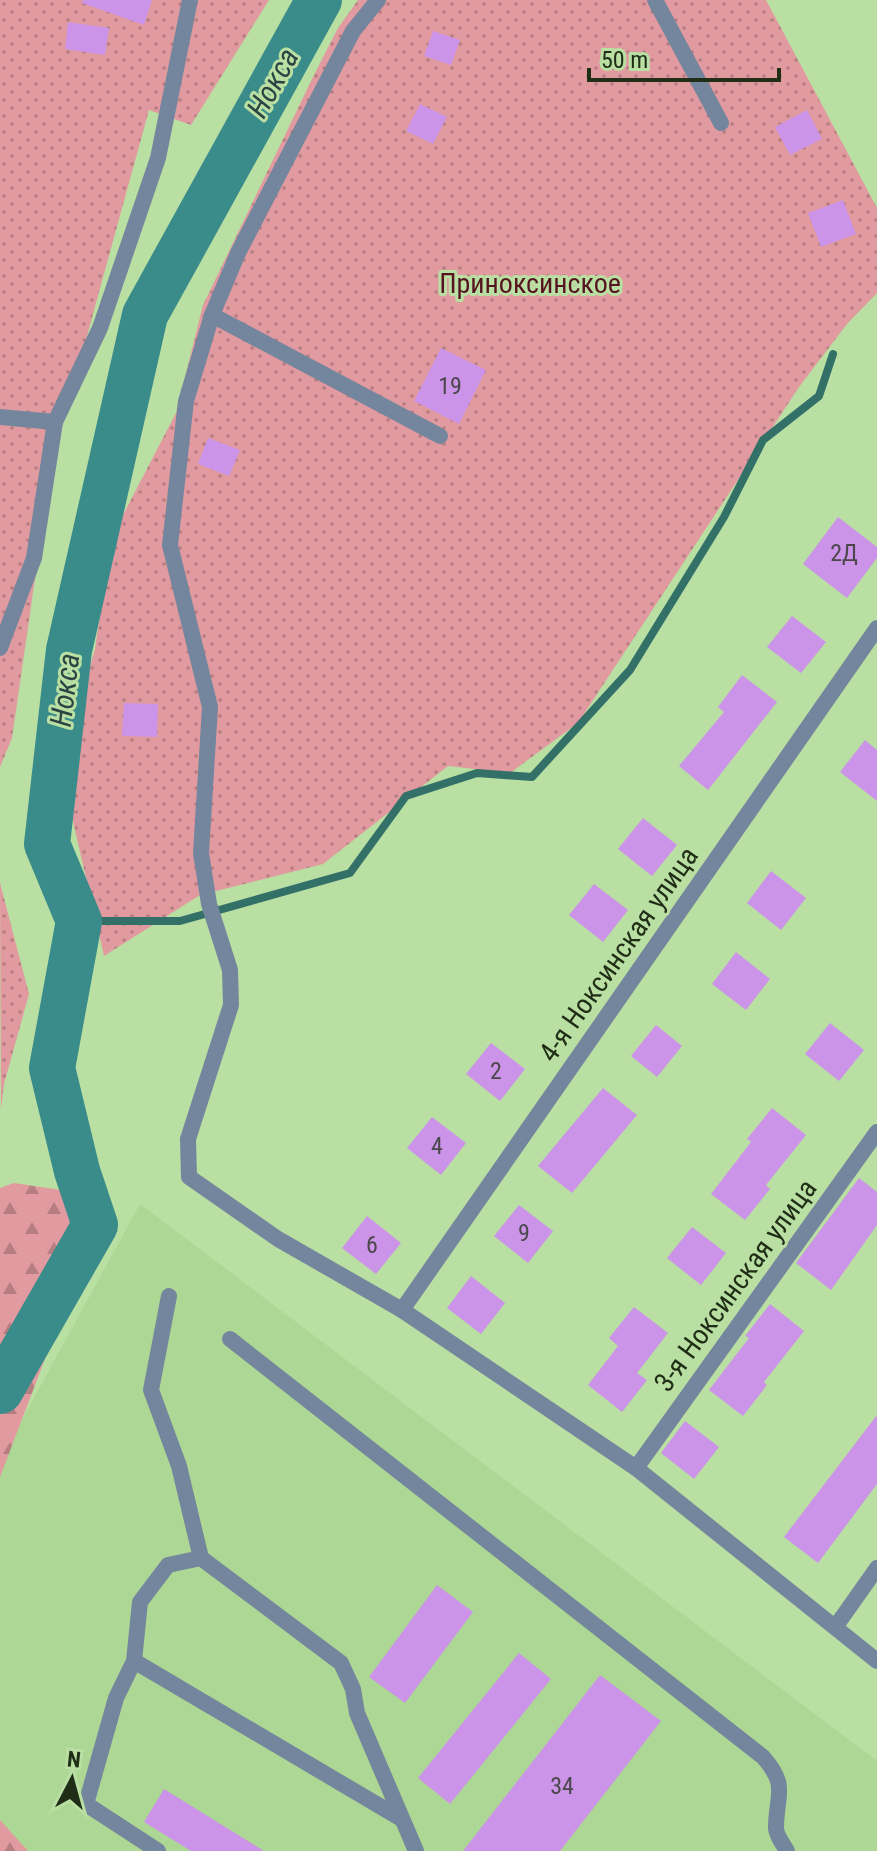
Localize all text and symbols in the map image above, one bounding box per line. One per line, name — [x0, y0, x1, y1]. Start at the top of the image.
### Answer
scale bar — [589, 32, 779, 82]
water label: Нокса — [239, 42, 306, 124]
text: 50 m — [601, 46, 648, 74]
park label: Приноксинское — [439, 267, 621, 300]
house number: 19 — [438, 372, 462, 400]
house number: 2Д — [830, 539, 858, 567]
water label: Нокса — [43, 651, 86, 729]
street label: 4-я Ноксинская улица — [532, 841, 705, 1068]
house number: 2 — [490, 1057, 502, 1085]
house number: 4 — [431, 1132, 443, 1160]
street label: 3-я Ноксинская улица — [647, 1173, 823, 1398]
house number: 9 — [518, 1219, 530, 1247]
house number: 6 — [366, 1231, 378, 1259]
north arrow — [32, 1739, 112, 1819]
text: N — [66, 1746, 82, 1773]
house number: 34 — [550, 1772, 574, 1800]

